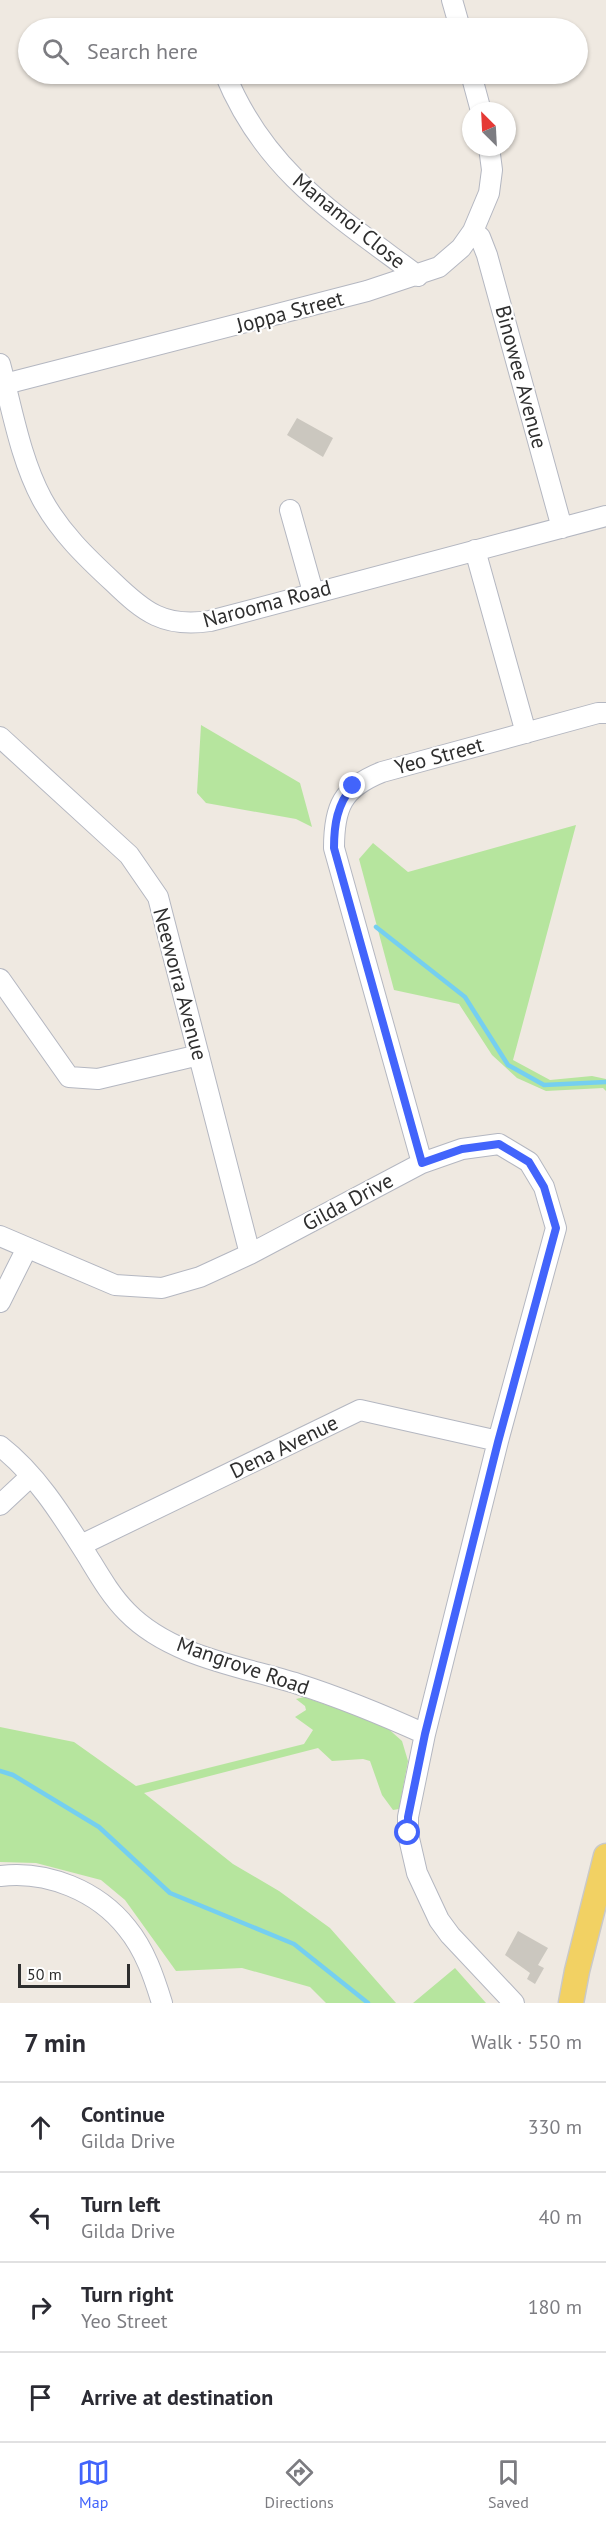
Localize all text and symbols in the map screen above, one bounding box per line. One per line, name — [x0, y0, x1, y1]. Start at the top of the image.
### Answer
search box — [18, 18, 588, 84]
icon: search — [39, 35, 72, 68]
text: Search here — [87, 37, 198, 65]
north arrow — [462, 102, 516, 156]
street label: Manamoi Close — [287, 167, 411, 274]
street label: Joppa Street — [232, 284, 346, 339]
street label: Binowee Avenue — [489, 302, 554, 451]
street label: Narooma Road — [200, 573, 334, 634]
street label: Yeo Street — [391, 731, 486, 780]
route end — [339, 772, 365, 798]
street label: Neeworra Avenue — [147, 905, 214, 1063]
street label: Gilda Drive — [298, 1166, 398, 1237]
street label: Dena Avenue — [225, 1409, 342, 1484]
street label: Mangrove Road — [173, 1630, 313, 1701]
route start — [394, 1819, 420, 1845]
scale bar — [18, 1961, 130, 1988]
text: 50 m — [27, 1964, 62, 1984]
text: 7 min — [24, 2026, 86, 2059]
text: Walk · 550 m — [471, 2029, 582, 2055]
text: Continue — [81, 2100, 165, 2128]
icon: ahead — [24, 2111, 57, 2144]
text: 330 m — [528, 2114, 582, 2140]
text: Gilda Drive — [81, 2128, 175, 2154]
text: Turn left — [81, 2190, 161, 2218]
icon: left — [24, 2201, 57, 2234]
text: 40 m — [539, 2204, 582, 2230]
text: Gilda Drive — [81, 2218, 175, 2244]
text: Turn right — [81, 2280, 173, 2308]
icon: right — [24, 2291, 57, 2324]
text: 180 m — [528, 2294, 582, 2320]
text: Yeo Street — [81, 2308, 168, 2334]
icon: arrive — [24, 2381, 57, 2414]
text: Arrive at destination — [81, 2383, 273, 2411]
tab: Map — [77, 2456, 110, 2512]
tab: Directions — [265, 2456, 334, 2512]
tab: Saved — [488, 2456, 529, 2512]

